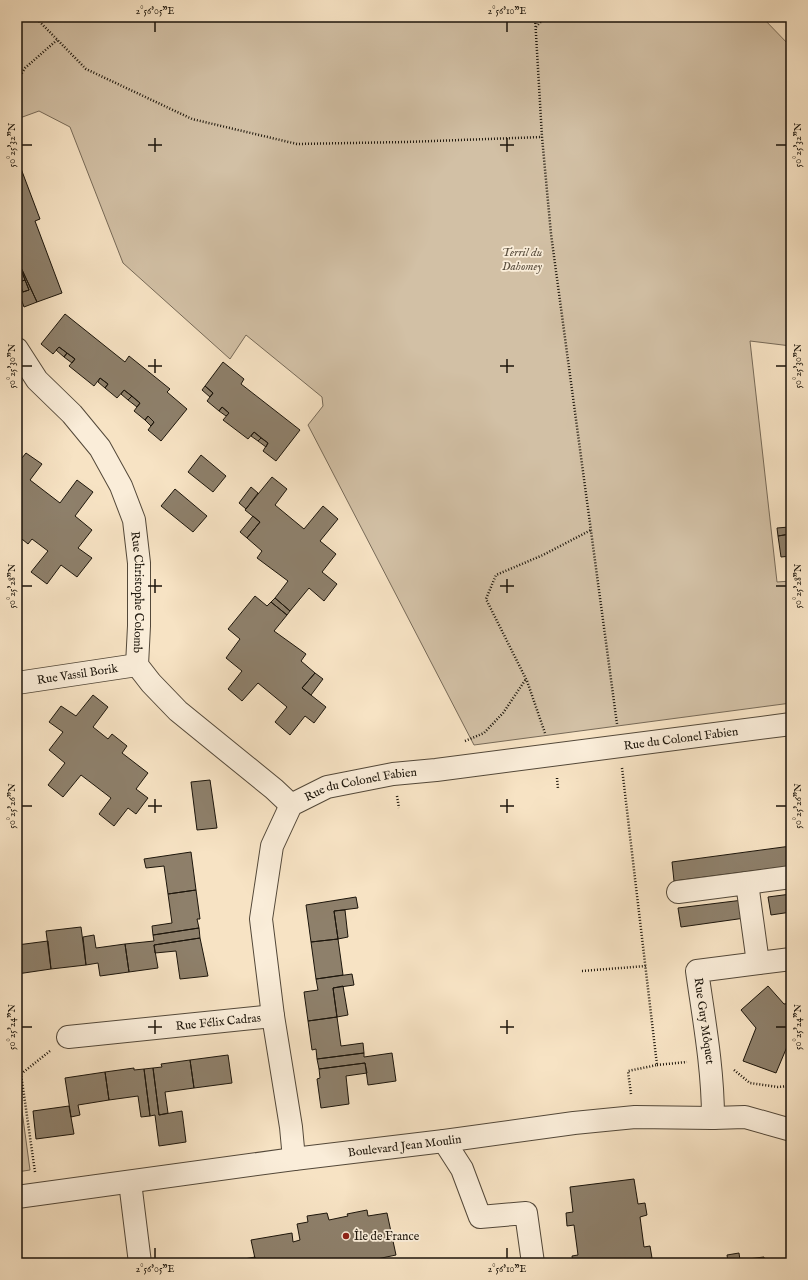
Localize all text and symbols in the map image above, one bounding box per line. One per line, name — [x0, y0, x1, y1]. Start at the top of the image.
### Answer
text: 2°56'05"E — [136, 5, 174, 18]
text: 2°56'10"E — [488, 5, 527, 18]
text: 50°25'32"N — [6, 122, 19, 167]
text: 50°25'32"N — [792, 122, 805, 167]
park label: Terril du Dahomey — [502, 245, 542, 274]
text: 50°25'30"N — [6, 343, 19, 388]
text: 50°25'30"N — [792, 343, 805, 388]
street label: Rue Christophe Colomb — [128, 530, 147, 654]
text: 50°25'28"N — [6, 563, 19, 608]
text: 50°25'28"N — [792, 563, 805, 608]
street label: Rue Vassil Borik — [36, 660, 119, 687]
street label: Rue du Colonel Fabien — [623, 723, 740, 753]
street label: Rue du Colonel Fabien — [302, 764, 418, 805]
text: 50°25'26"N — [6, 783, 19, 829]
text: 50°25'26"N — [792, 783, 805, 829]
street label: Rue Guy Môquet — [690, 977, 717, 1065]
text: 50°25'24"N — [6, 1004, 19, 1050]
text: 50°25'24"N — [792, 1004, 805, 1050]
street label: Rue Félix Cadras — [175, 1010, 261, 1033]
street label: Boulevard Jean Moulin — [347, 1131, 463, 1160]
place label: Île de France — [354, 1228, 420, 1244]
marker: Île de France — [341, 1231, 351, 1241]
text: 2°56'05"E — [136, 1263, 174, 1276]
text: 2°56'10"E — [488, 1263, 527, 1276]

